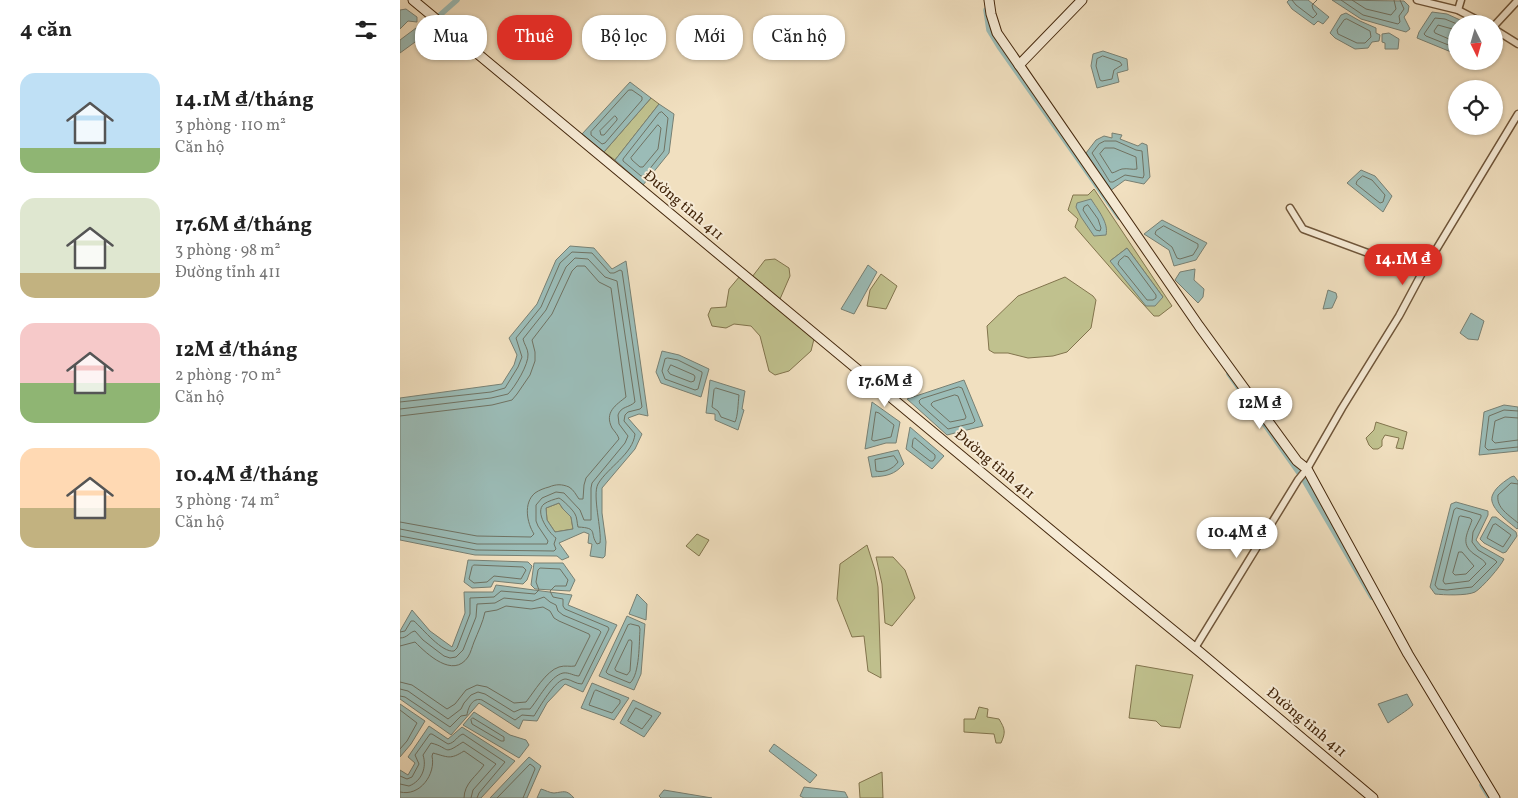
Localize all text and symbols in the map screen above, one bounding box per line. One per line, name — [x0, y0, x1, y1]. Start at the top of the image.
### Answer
chip: Mua — [415, 15, 487, 60]
chip: Thuê — [497, 15, 572, 60]
chip: Bộ lọc — [582, 15, 666, 60]
chip: Mới — [676, 15, 743, 60]
chip: Căn hộ — [753, 15, 845, 60]
north arrow — [1448, 15, 1502, 70]
map controls — [1448, 15, 1503, 135]
text: 4 căn — [20, 16, 72, 45]
icon: filters — [352, 16, 380, 44]
button: locate — [1448, 80, 1503, 135]
text: 14.1M ₫/tháng — [175, 86, 314, 115]
icon: home — [60, 93, 120, 153]
text: 3 phòng · 110 m² — [175, 115, 286, 137]
text: Căn hộ — [175, 137, 224, 159]
street label: Đường tỉnh 411 — [638, 166, 728, 246]
text: 17.6M ₫/tháng — [175, 211, 312, 240]
icon: home — [60, 218, 120, 278]
text: 3 phòng · 98 m² — [175, 240, 280, 262]
pin: 14.1M ₫ — [1357, 244, 1449, 286]
text: 14.1M ₫ — [1375, 249, 1431, 271]
text: Đường tỉnh 411 — [175, 262, 281, 284]
text: 12M ₫/tháng — [175, 336, 298, 365]
icon: home — [60, 343, 120, 403]
text: 2 phòng · 70 m² — [175, 365, 281, 387]
pin: 17.6M ₫ — [839, 366, 931, 408]
text: 17.6M ₫ — [858, 371, 912, 393]
text: Căn hộ — [175, 387, 224, 409]
pin: 12M ₫ — [1225, 388, 1295, 430]
text: 12M ₫ — [1238, 393, 1282, 415]
street label: Đường tỉnh 411 — [949, 425, 1039, 505]
text: 10.4M ₫/tháng — [175, 461, 318, 490]
icon: home — [60, 468, 120, 528]
text: 3 phòng · 74 m² — [175, 490, 280, 512]
text: Căn hộ — [175, 512, 224, 534]
pin: 10.4M ₫ — [1191, 516, 1283, 559]
text: 10.4M ₫ — [1208, 522, 1266, 544]
street label: Đường tỉnh 411 — [1261, 683, 1351, 763]

